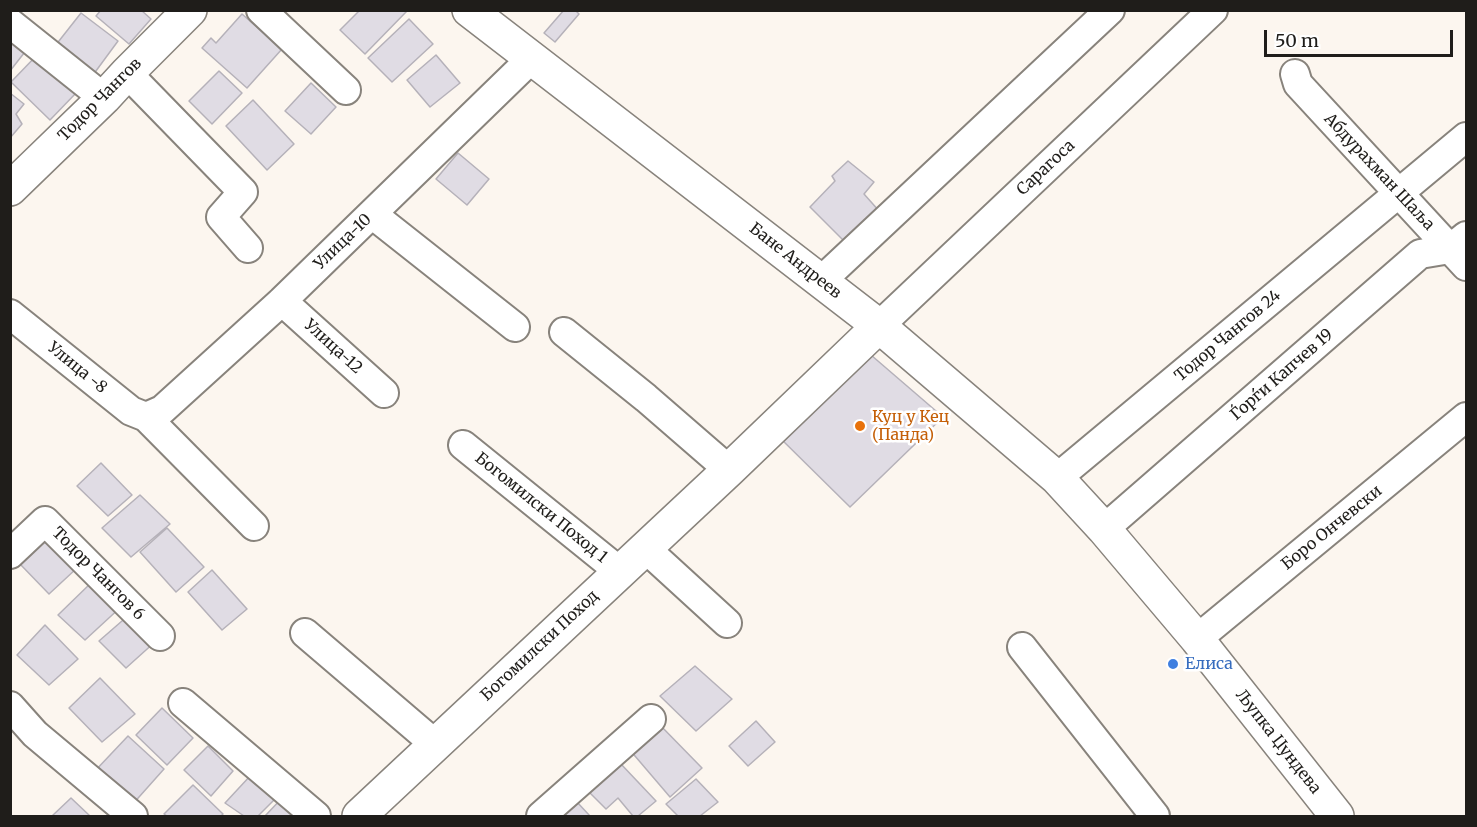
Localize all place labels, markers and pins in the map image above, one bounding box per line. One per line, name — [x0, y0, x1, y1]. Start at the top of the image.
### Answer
place label: Куц у Кец (Панда) — [872, 407, 949, 445]
marker: Куц у Кец (Панда) — [853, 419, 867, 433]
place label: Елиса — [1185, 654, 1233, 674]
marker: Елиса — [1166, 657, 1180, 671]

